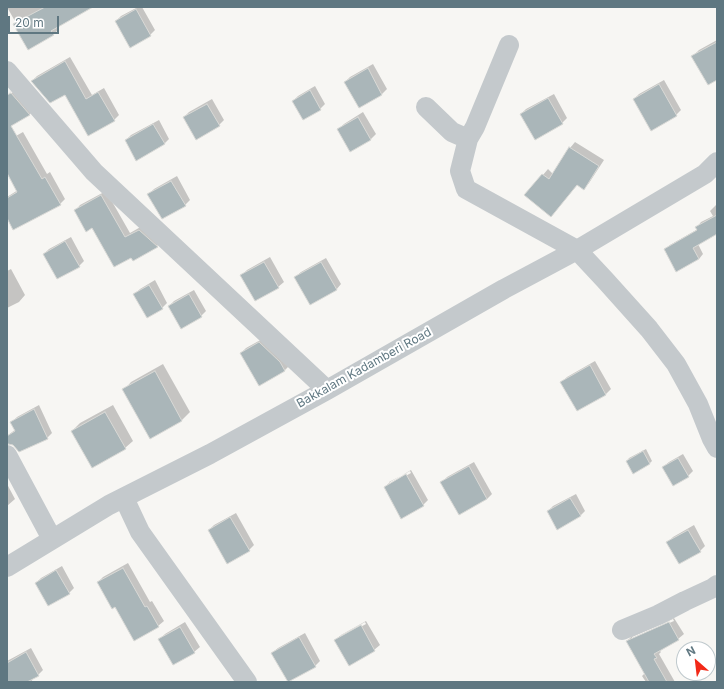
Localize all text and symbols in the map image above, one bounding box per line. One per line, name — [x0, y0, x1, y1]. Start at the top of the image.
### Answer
scale bar — [10, 8, 61, 34]
text: 20 m — [15, 15, 44, 30]
street label: Bakkalam Kadamberi Road — [294, 325, 434, 411]
north arrow — [676, 641, 716, 681]
text: N — [684, 643, 698, 659]

